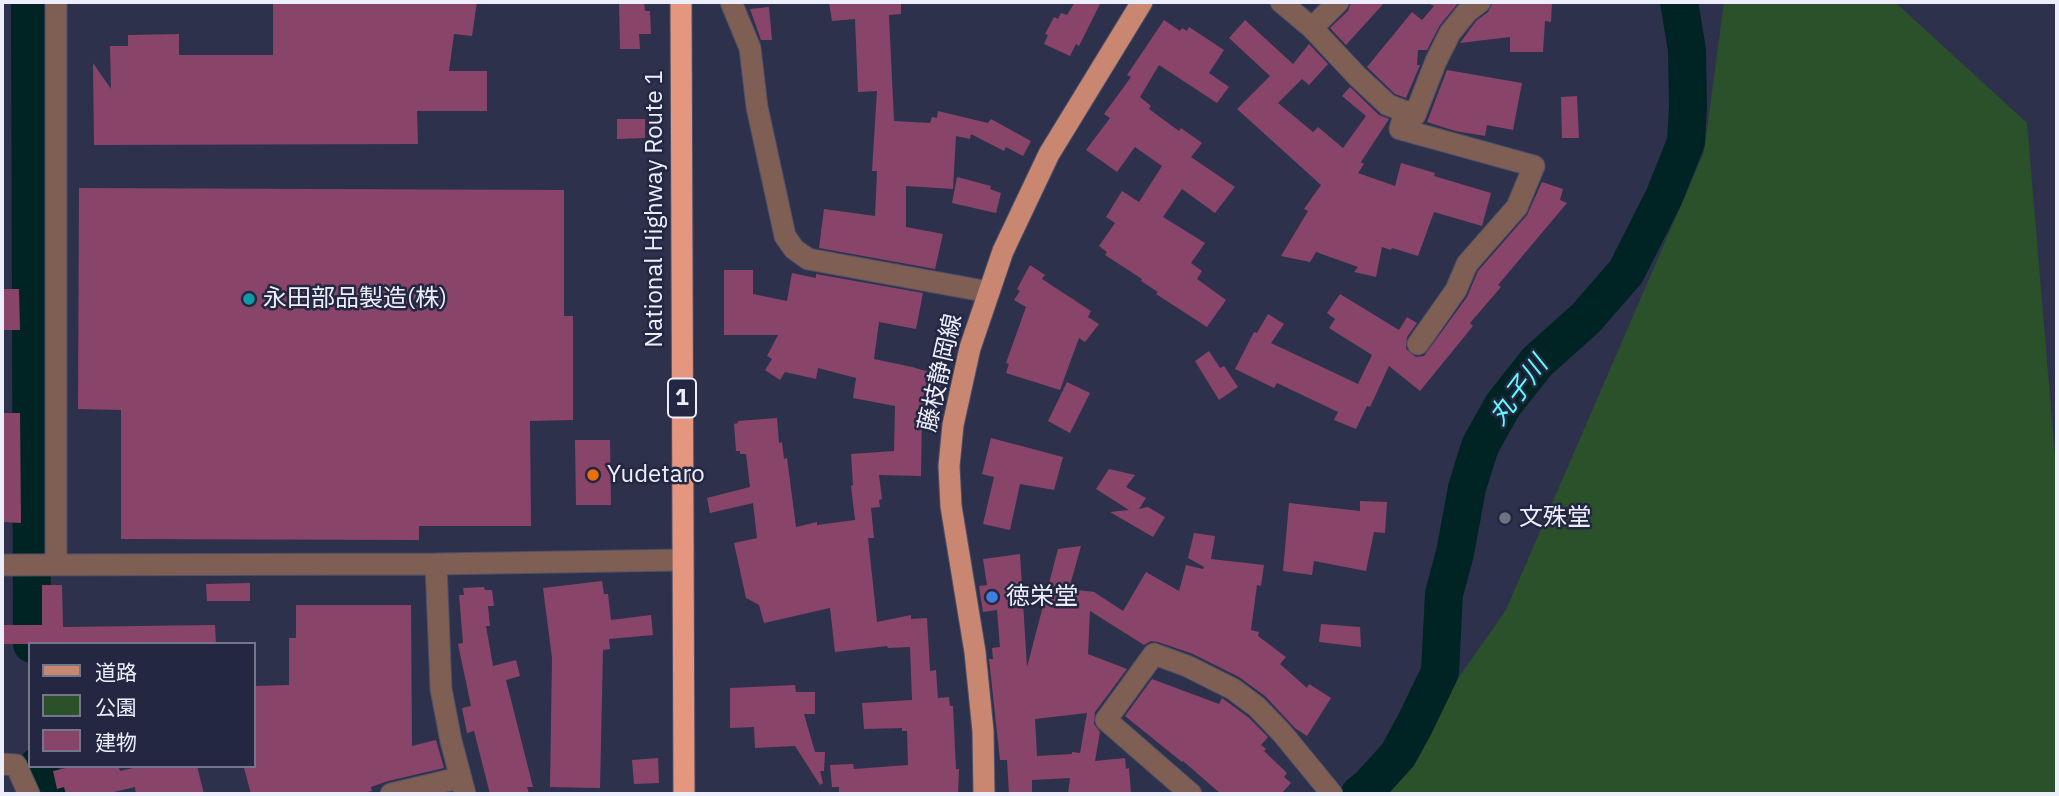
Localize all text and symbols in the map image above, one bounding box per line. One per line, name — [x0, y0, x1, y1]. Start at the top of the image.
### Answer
street label: National Highway Route 1 — [641, 70, 669, 348]
place label: 永田部品製造(株) — [263, 285, 447, 313]
marker: 永田部品製造(株) — [241, 291, 257, 307]
street label: 藤枝静岡線 — [913, 311, 969, 435]
water label: 丸子川 — [1483, 350, 1555, 432]
road number: 1 — [668, 378, 696, 418]
place label: Yudetaro — [607, 461, 705, 489]
marker: Yudetaro — [585, 467, 601, 483]
place label: 文殊堂 — [1519, 504, 1591, 532]
marker: 文殊堂 — [1497, 510, 1513, 526]
place label: 徳栄堂 — [1006, 583, 1078, 611]
marker: 徳栄堂 — [984, 589, 1000, 605]
legend — [28, 642, 256, 768]
text: 道路 — [95, 658, 137, 686]
text: 公園 — [95, 693, 137, 721]
text: 建物 — [95, 728, 137, 756]

